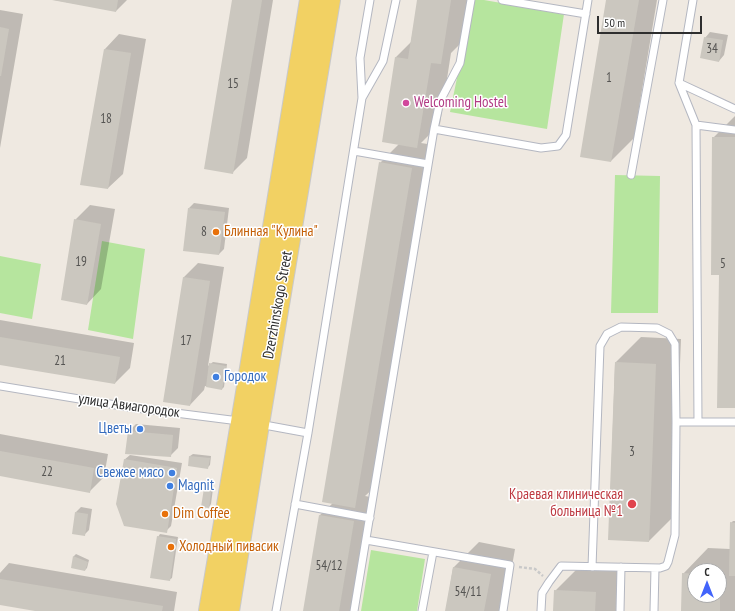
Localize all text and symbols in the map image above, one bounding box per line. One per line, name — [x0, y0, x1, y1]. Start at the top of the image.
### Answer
scale bar — [599, 8, 704, 34]
text: 50 m — [604, 15, 625, 30]
house number: 34 — [706, 41, 718, 57]
house number: 1 — [606, 70, 612, 86]
house number: 15 — [227, 76, 239, 92]
place label: Welcoming Hostel — [414, 94, 507, 112]
marker: Welcoming Hostel — [401, 98, 411, 108]
house number: 18 — [100, 111, 112, 127]
place label: Блинная "Кулина" — [224, 223, 318, 241]
house number: 8 — [201, 224, 207, 240]
marker: Блинная "Кулина" — [211, 227, 221, 237]
street label: Dzerzhinskogo Street — [260, 250, 296, 360]
house number: 19 — [75, 254, 87, 270]
house number: 5 — [720, 256, 726, 272]
house number: 17 — [180, 333, 192, 349]
house number: 21 — [54, 353, 66, 369]
place label: Городок — [224, 368, 266, 386]
marker: Городок — [211, 372, 221, 382]
street label: улица Авиагородок — [77, 390, 181, 422]
place label: Цветы — [99, 420, 132, 438]
marker: Цветы — [135, 424, 145, 434]
house number: 3 — [629, 444, 635, 460]
house number: 22 — [41, 464, 53, 480]
place label: Свежее мясо — [96, 464, 164, 482]
marker: Свежее мясо — [167, 468, 177, 478]
place label: Magnit — [178, 477, 214, 495]
marker: Magnit — [165, 481, 175, 491]
place label: Краевая клиническая больница №1 — [509, 486, 623, 521]
marker: Краевая клиническая больница №1 — [626, 498, 638, 510]
place label: Dim Coffee — [173, 505, 230, 523]
marker: Dim Coffee — [160, 509, 170, 519]
place label: Холодный пивасик — [179, 538, 279, 556]
marker: Холодный пивасик — [166, 542, 176, 552]
house number: 54/12 — [315, 558, 343, 574]
north arrow — [687, 563, 727, 603]
text: С — [704, 565, 710, 579]
house number: 54/11 — [454, 584, 482, 600]

